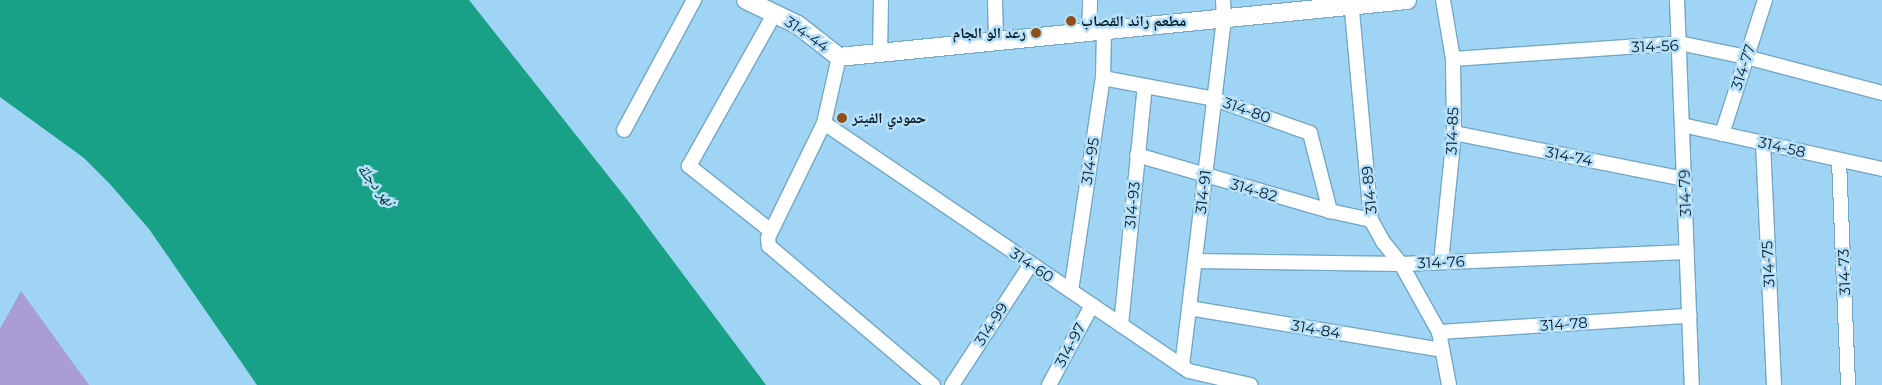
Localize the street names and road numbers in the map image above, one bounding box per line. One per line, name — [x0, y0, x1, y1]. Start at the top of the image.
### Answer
street label: 314-44 — [782, 12, 832, 56]
street label: 314-56 — [1631, 36, 1679, 56]
street label: 314-77 — [1727, 42, 1759, 92]
street label: 314-80 — [1221, 93, 1273, 127]
street label: 314-85 — [1442, 107, 1462, 155]
street label: 314-58 — [1757, 133, 1807, 161]
street label: 314-95 — [1077, 136, 1103, 186]
street label: 314-74 — [1544, 143, 1594, 169]
street label: 314-89 — [1358, 165, 1380, 215]
street label: 314-91 — [1191, 169, 1215, 215]
street label: 314-79 — [1675, 169, 1695, 217]
street label: 314-82 — [1229, 175, 1279, 205]
street label: 314-93 — [1121, 181, 1143, 229]
street label: 314-75 — [1758, 240, 1778, 288]
street label: 314-60 — [1007, 244, 1057, 286]
street label: 314-73 — [1834, 248, 1854, 296]
street label: 314-76 — [1417, 252, 1465, 272]
street label: 314-99 — [970, 299, 1012, 349]
street label: 314-78 — [1540, 313, 1588, 335]
street label: 314-84 — [1290, 316, 1342, 342]
street label: 314-97 — [1051, 320, 1089, 370]

